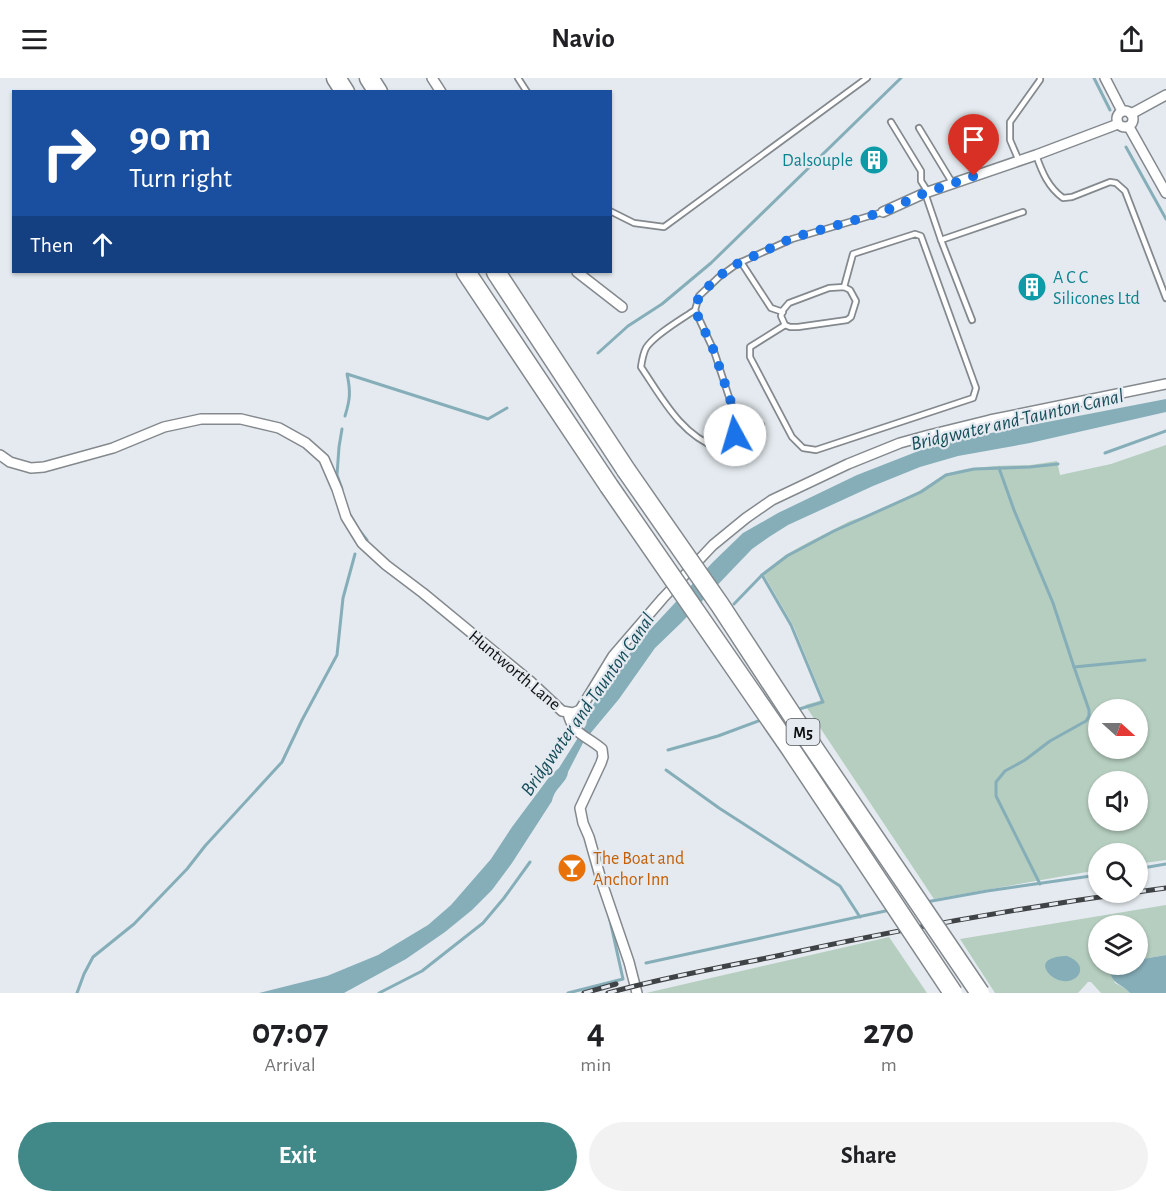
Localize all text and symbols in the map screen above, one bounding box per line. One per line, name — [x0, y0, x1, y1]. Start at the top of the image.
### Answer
icon: menu — [18, 23, 51, 56]
icon: share — [1115, 23, 1148, 56]
text: Navio — [551, 25, 615, 52]
icon: right — [30, 114, 108, 192]
pin — [948, 114, 999, 176]
text: 90 m — [129, 116, 211, 158]
icon: arrive — [957, 123, 990, 156]
building icon: Dalsouple — [858, 144, 890, 176]
place label: Dalsouple — [782, 152, 853, 170]
text: Turn right — [129, 165, 232, 192]
icon: ahead — [86, 228, 119, 261]
text: Then — [30, 234, 74, 256]
place label: A C C Silicones Ltd — [1053, 269, 1140, 308]
building icon: A C C Silicones Ltd — [1016, 271, 1048, 303]
water label: Bridgwater and Taunton Canal — [909, 386, 1126, 454]
position arrow — [703, 403, 767, 467]
water label: Bridgwater and Taunton Canal — [517, 610, 659, 800]
street label: Huntworth Lane — [465, 627, 564, 714]
north arrow — [1088, 699, 1148, 759]
map controls — [1088, 699, 1148, 975]
road number: M5 — [786, 719, 820, 745]
button: sound — [1088, 771, 1148, 831]
button: search — [1088, 843, 1148, 903]
place label: The Boat and Anchor Inn — [593, 850, 684, 889]
bar icon: The Boat and Anchor Inn — [556, 852, 588, 884]
button: layers — [1088, 915, 1148, 975]
text: 07:07 — [252, 1014, 329, 1050]
text: 4 — [587, 1014, 605, 1050]
text: 270 — [863, 1014, 914, 1050]
text: Arrival — [264, 1055, 316, 1075]
text: min — [580, 1055, 611, 1075]
text: m — [881, 1055, 897, 1075]
button: Exit — [18, 1122, 577, 1191]
button: Share — [589, 1122, 1148, 1191]

